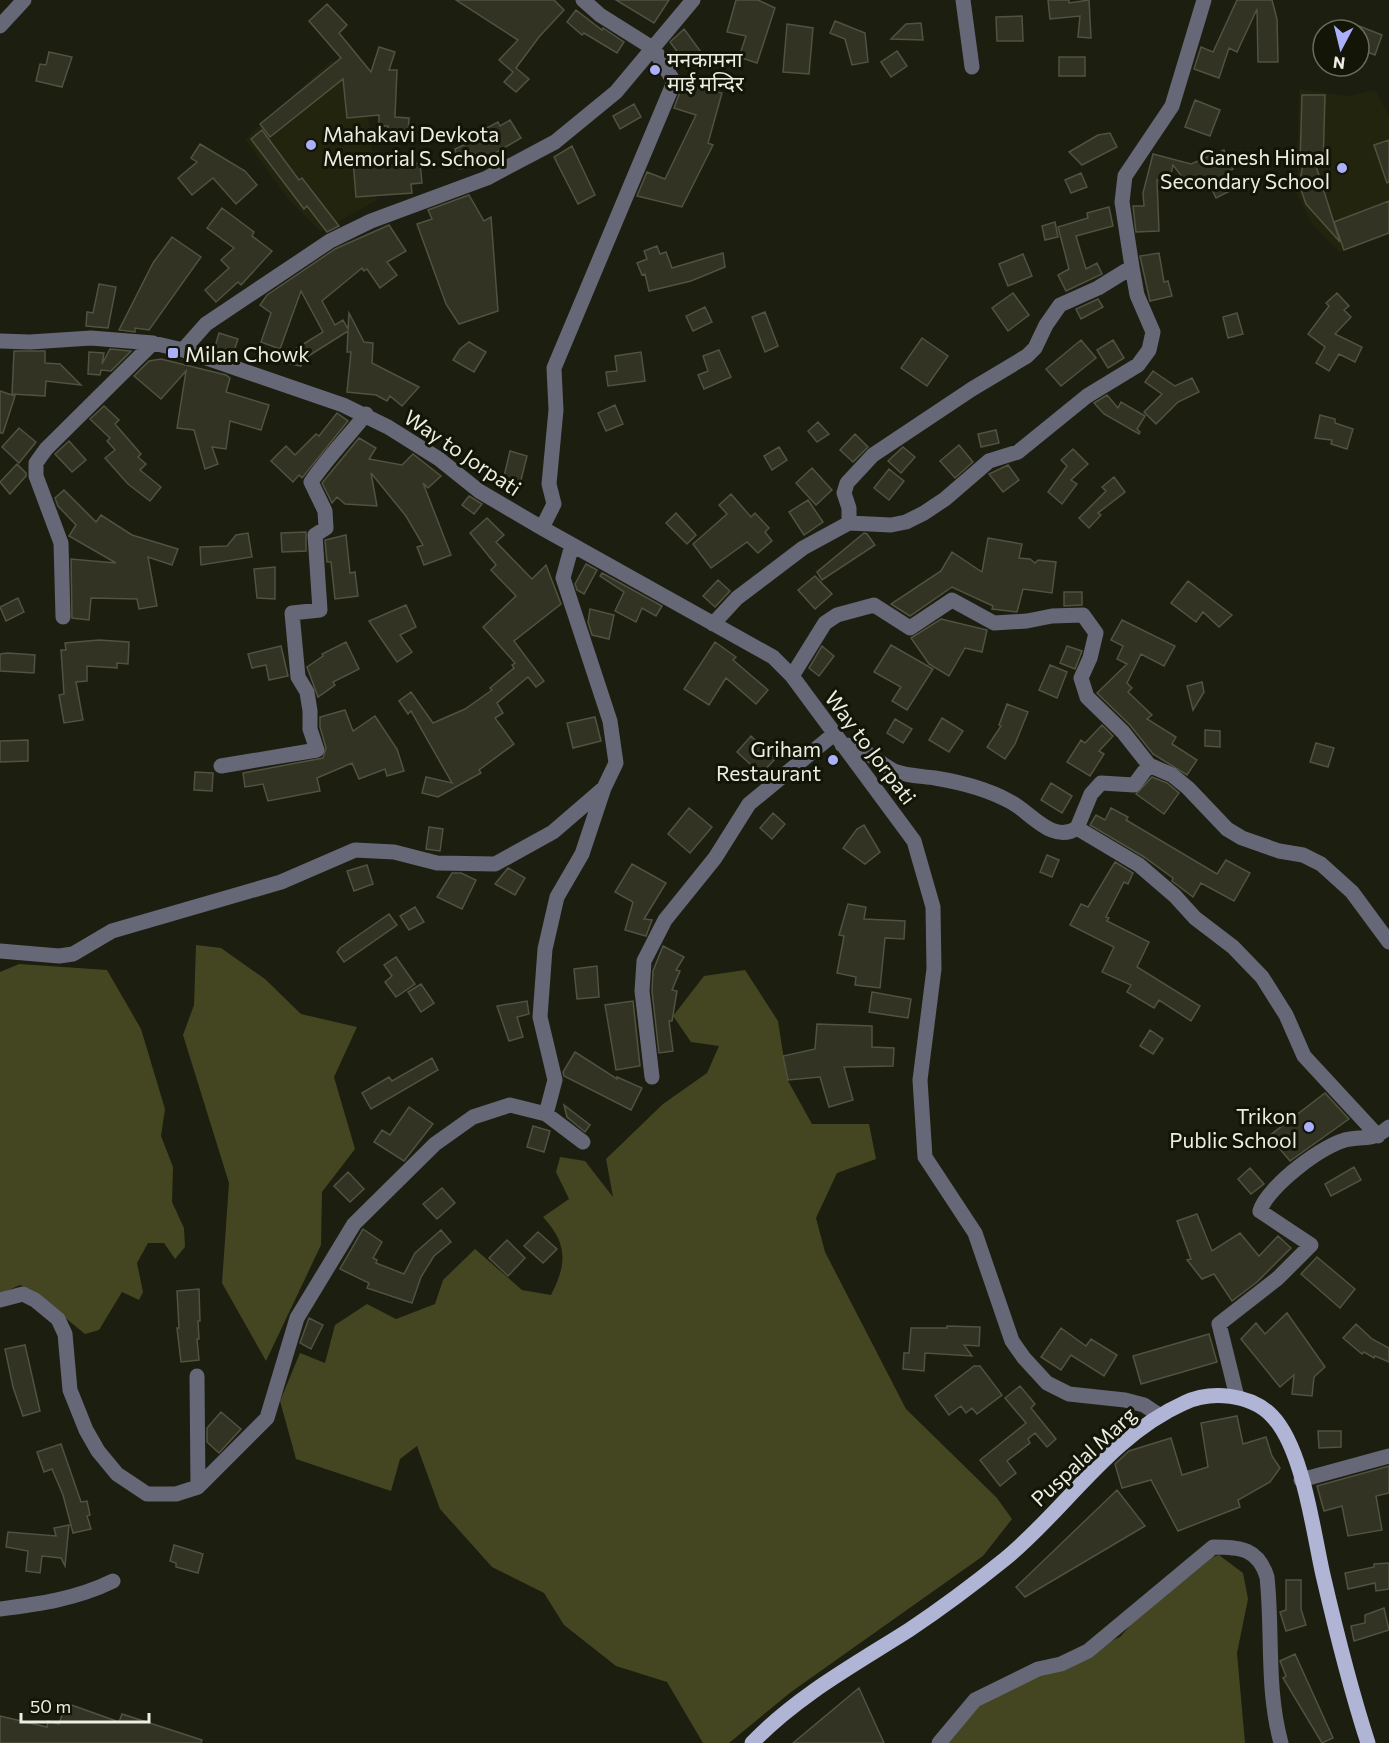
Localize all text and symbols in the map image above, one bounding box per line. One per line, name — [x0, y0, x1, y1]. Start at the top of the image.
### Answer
north arrow — [1311, 18, 1371, 78]
place label: मनकामना माई मन्दिर — [667, 46, 744, 95]
text: N — [1332, 53, 1346, 74]
marker: मनकामना माई मन्दिर — [648, 63, 662, 77]
place label: Mahakavi Devkota Memorial S. School — [323, 121, 506, 170]
marker: Mahakavi Devkota Memorial S. School — [304, 138, 318, 152]
place label: Ganesh Himal Secondary School — [1160, 144, 1330, 193]
marker: Ganesh Himal Secondary School — [1335, 161, 1349, 175]
place label: Milan Chowk — [185, 341, 310, 366]
marker: Milan Chowk — [166, 346, 180, 360]
street label: Way to Jorpati — [400, 404, 526, 500]
street label: Way to Jorpati — [820, 685, 922, 809]
place label: Griham Restaurant — [716, 736, 821, 785]
marker: Griham Restaurant — [826, 753, 840, 767]
place label: Trikon Public School — [1169, 1103, 1297, 1152]
marker: Trikon Public School — [1302, 1120, 1316, 1134]
street label: Puspalal Marg — [1025, 1401, 1141, 1511]
scale bar — [21, 1686, 148, 1724]
text: 50 m — [30, 1695, 71, 1717]

